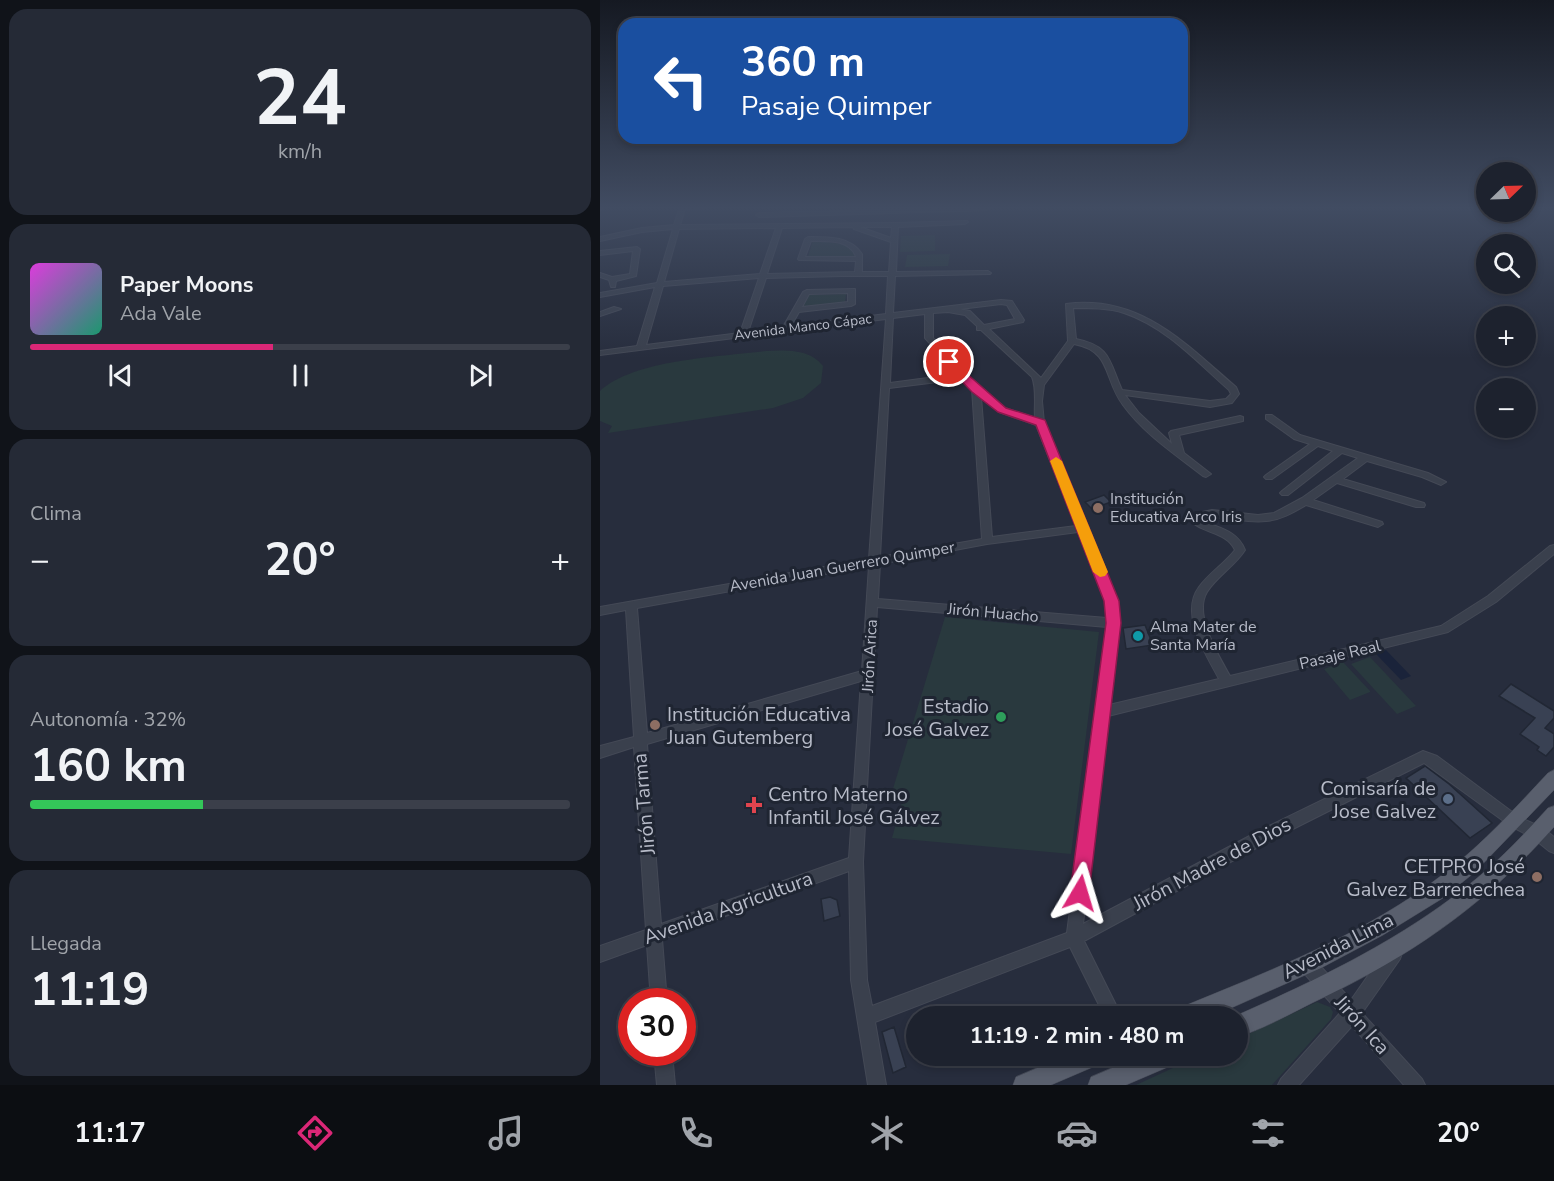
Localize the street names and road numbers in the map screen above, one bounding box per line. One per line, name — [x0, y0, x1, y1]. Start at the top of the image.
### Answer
street label: Avenida Manco Cápac — [733, 309, 873, 345]
street label: Avenida Juan Guerrero Quimper — [728, 536, 957, 598]
street label: Jirón Huacho — [945, 598, 1040, 628]
street label: Jirón Arica — [857, 619, 883, 694]
street label: Pasaje Real — [1297, 635, 1383, 675]
street label: Jirón Tarma — [626, 752, 662, 857]
street label: Jirón Madre de Dios — [1127, 811, 1296, 918]
street label: Avenida Agricultura — [640, 865, 816, 951]
street label: Avenida Lima — [1278, 906, 1398, 986]
street label: Jirón Ica — [1328, 989, 1396, 1060]

